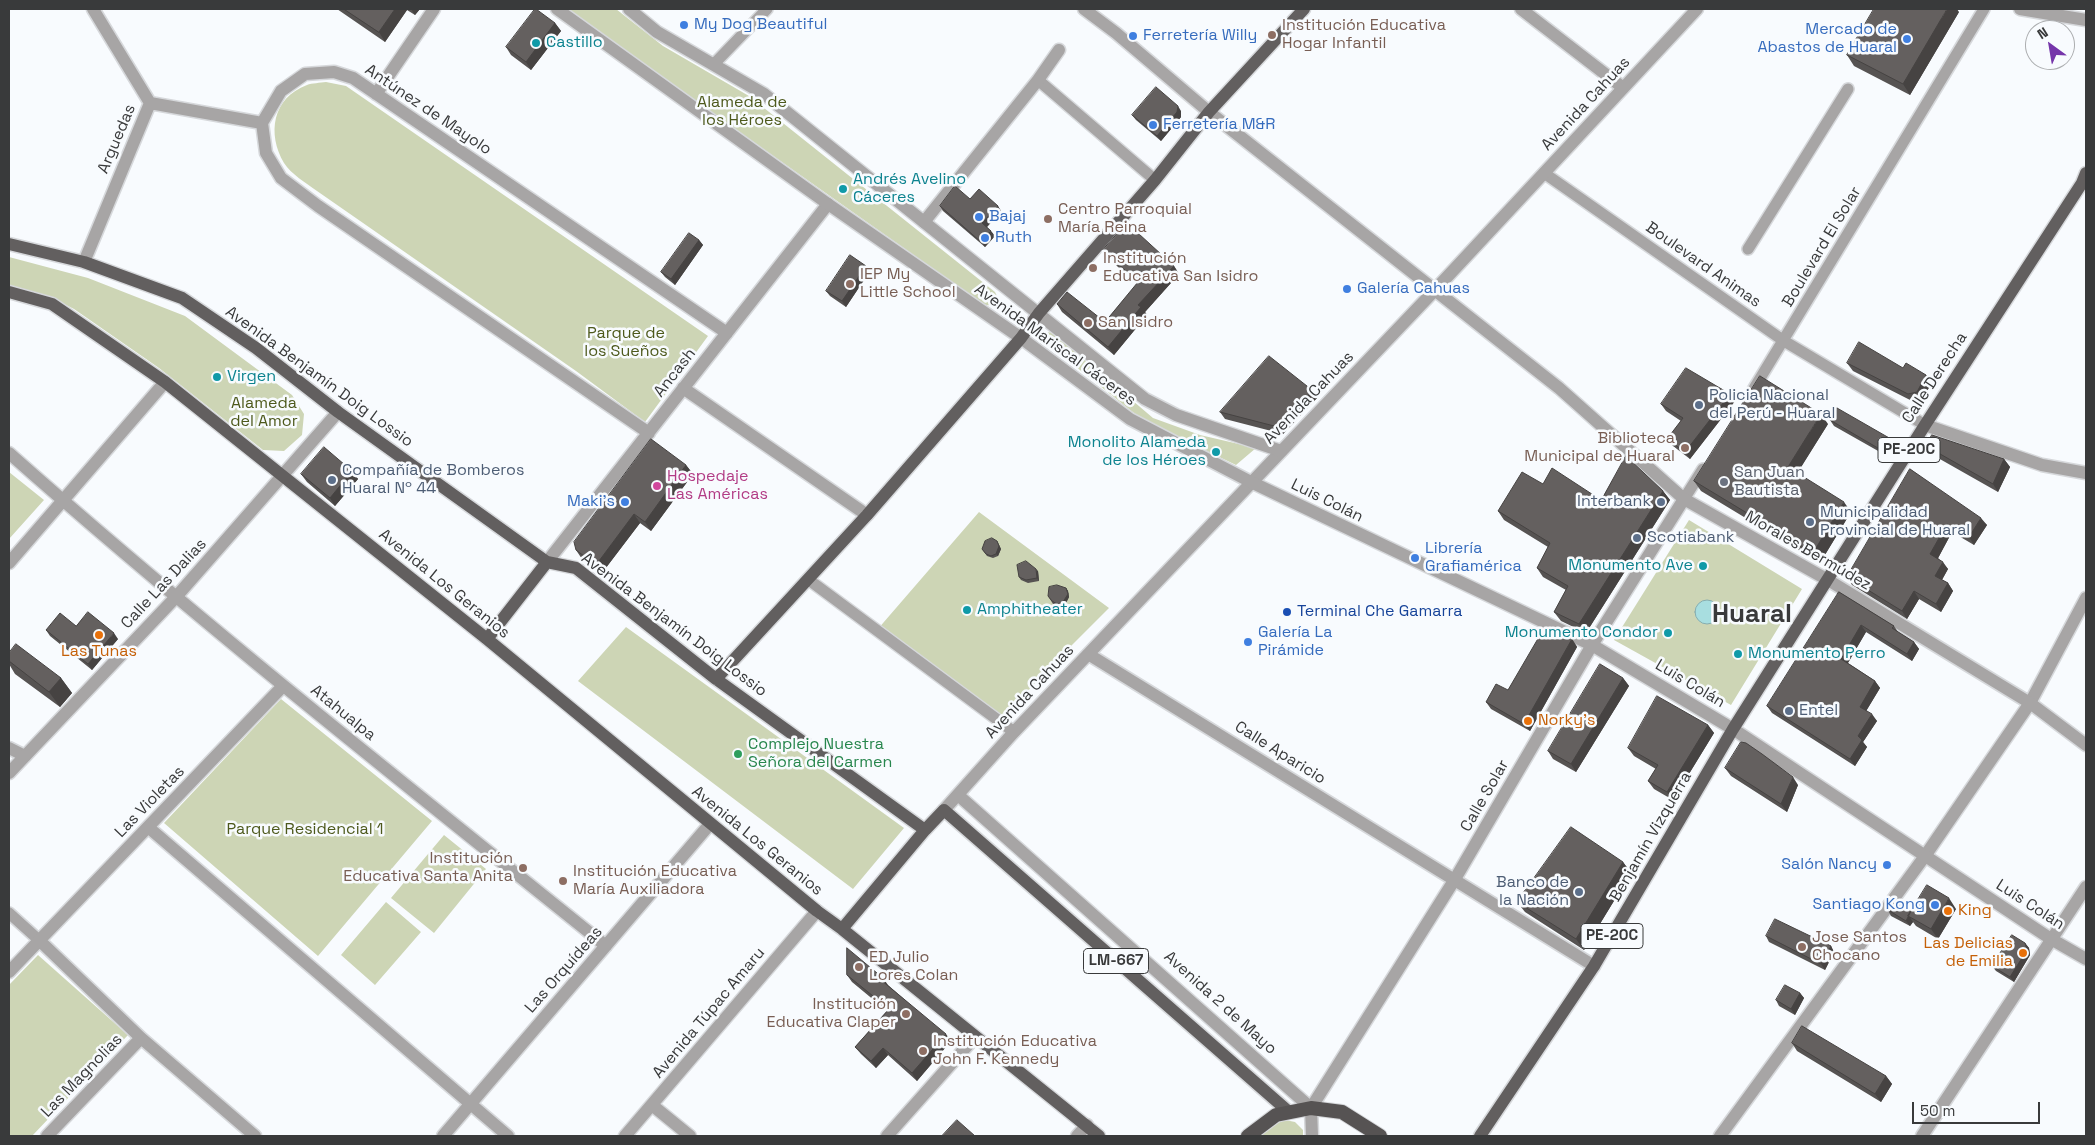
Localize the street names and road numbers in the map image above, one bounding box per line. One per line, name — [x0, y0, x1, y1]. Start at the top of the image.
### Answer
street label: Avenida Cahuas — [1538, 53, 1634, 155]
street label: Antúnez de Mayolo — [361, 61, 495, 159]
street label: Arguedas — [94, 102, 140, 176]
street label: Boulevard El Solar — [1779, 183, 1865, 311]
street label: Boulevard Animas — [1642, 218, 1764, 312]
street label: Avenida Mariscal Cáceres — [970, 280, 1140, 410]
street label: Avenida Benjamín Doig Lossio — [221, 302, 417, 452]
street label: Calle Derecha — [1898, 329, 1972, 427]
street label: Ancash — [650, 345, 700, 401]
street label: Avenida Cahuas — [1260, 348, 1358, 448]
road number: PE-20C — [1878, 438, 1940, 462]
street label: Luis Colán — [1288, 475, 1366, 527]
street label: Morales Bermúdez — [1742, 507, 1874, 595]
street label: Avenida Los Geranios — [375, 525, 513, 643]
street label: Calle Las Dalias — [117, 535, 211, 633]
street label: Avenida Benjamín Doig Lossio — [577, 549, 771, 701]
street label: Avenida Cahuas — [982, 641, 1078, 743]
street label: Luis Colán — [1652, 656, 1728, 712]
street label: Atahualpa — [306, 681, 380, 745]
street label: Calle Aparicio — [1231, 717, 1329, 789]
street label: Calle Solar — [1457, 757, 1513, 835]
street label: Las Violetas — [111, 762, 189, 842]
street label: Benjamín Vizquerra — [1606, 769, 1696, 905]
street label: Avenida Los Geranios — [688, 782, 826, 900]
street label: Luis Colán — [1992, 876, 2068, 934]
street label: Las Orquídeas — [521, 923, 607, 1017]
road number: PE-20C — [1581, 924, 1643, 948]
street label: Avenida Túpac Amaru — [649, 944, 769, 1082]
street label: Avenida 2 de Mayo — [1160, 947, 1280, 1059]
road number: LM-667 — [1084, 948, 1148, 974]
street label: Las Magnolias — [37, 1030, 127, 1122]

